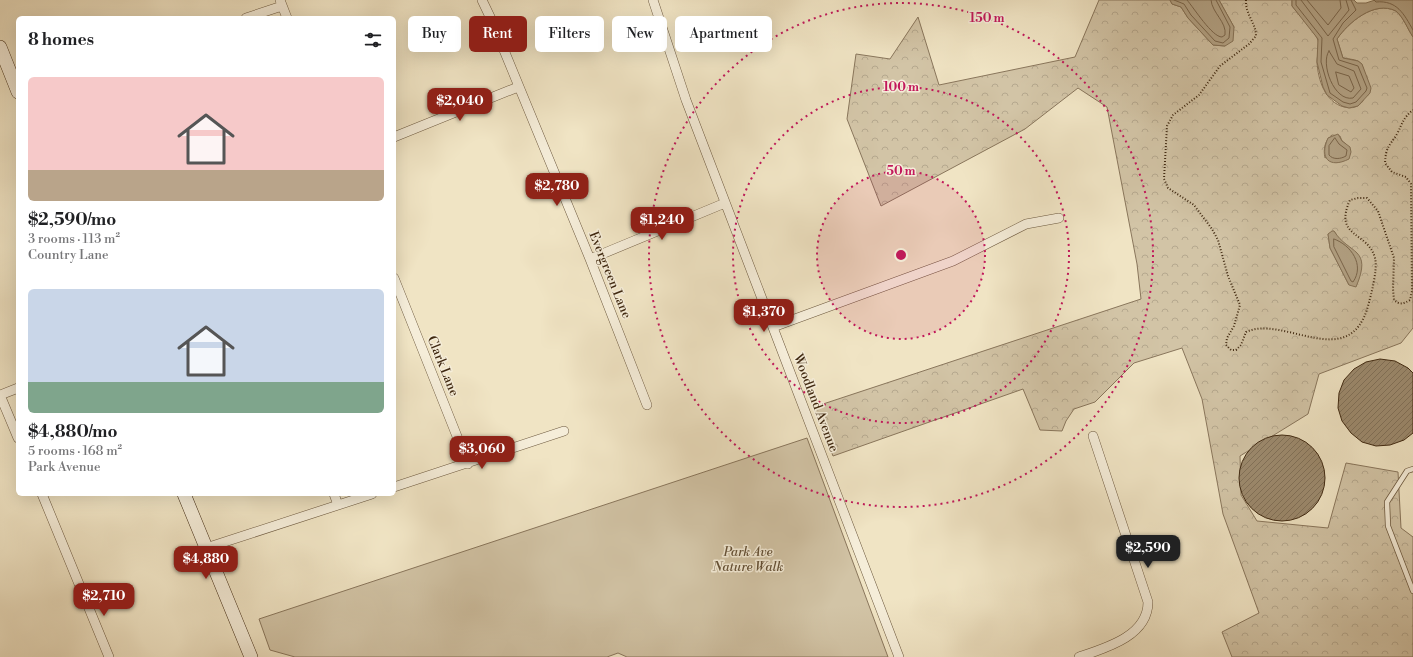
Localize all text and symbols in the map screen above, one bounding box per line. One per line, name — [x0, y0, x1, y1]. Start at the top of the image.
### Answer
text: 150 m — [970, 11, 1004, 26]
chip: Buy — [408, 16, 461, 52]
chip: Rent — [469, 16, 527, 52]
chip: Filters — [535, 16, 604, 52]
chip: New — [612, 16, 667, 52]
chip: Apartment — [675, 16, 772, 52]
text: 8 homes — [28, 29, 94, 51]
icon: filters — [362, 29, 384, 51]
text: 100 m — [883, 80, 919, 95]
pin: $2,040 — [427, 88, 493, 122]
text: $2,040 — [436, 93, 484, 109]
icon: home — [170, 103, 242, 175]
text: 50 m — [886, 164, 916, 179]
pin: $2,780 — [524, 173, 590, 207]
text: $2,780 — [534, 178, 580, 194]
pin: $1,240 — [629, 207, 695, 241]
text: $2,590/mo — [28, 209, 116, 231]
text: $1,240 — [640, 212, 684, 228]
street label: Evergreen Lane — [585, 229, 635, 321]
text: 3 rooms · 113 m² — [28, 231, 120, 247]
text: Country Lane — [28, 247, 109, 263]
centre of rings — [894, 248, 908, 262]
pin: $1,370 — [731, 299, 797, 333]
text: $1,370 — [743, 304, 785, 320]
icon: home — [170, 315, 242, 387]
street label: Clark Lane — [424, 333, 463, 399]
street label: Woodland Avenue — [790, 351, 842, 455]
text: $4,880/mo — [28, 421, 117, 443]
pin: $3,060 — [449, 436, 515, 470]
text: $3,060 — [459, 441, 505, 457]
text: 5 rooms · 168 m² — [28, 443, 122, 459]
text: Park Avenue — [28, 459, 101, 475]
pin: $2,590 — [1115, 535, 1181, 569]
text: $2,590 — [1125, 540, 1171, 556]
park label: Park Ave Nature Walk — [712, 544, 784, 575]
pin: $4,880 — [173, 546, 239, 580]
text: $4,880 — [183, 551, 229, 567]
pin: $2,710 — [71, 583, 137, 617]
text: $2,710 — [82, 588, 126, 604]

